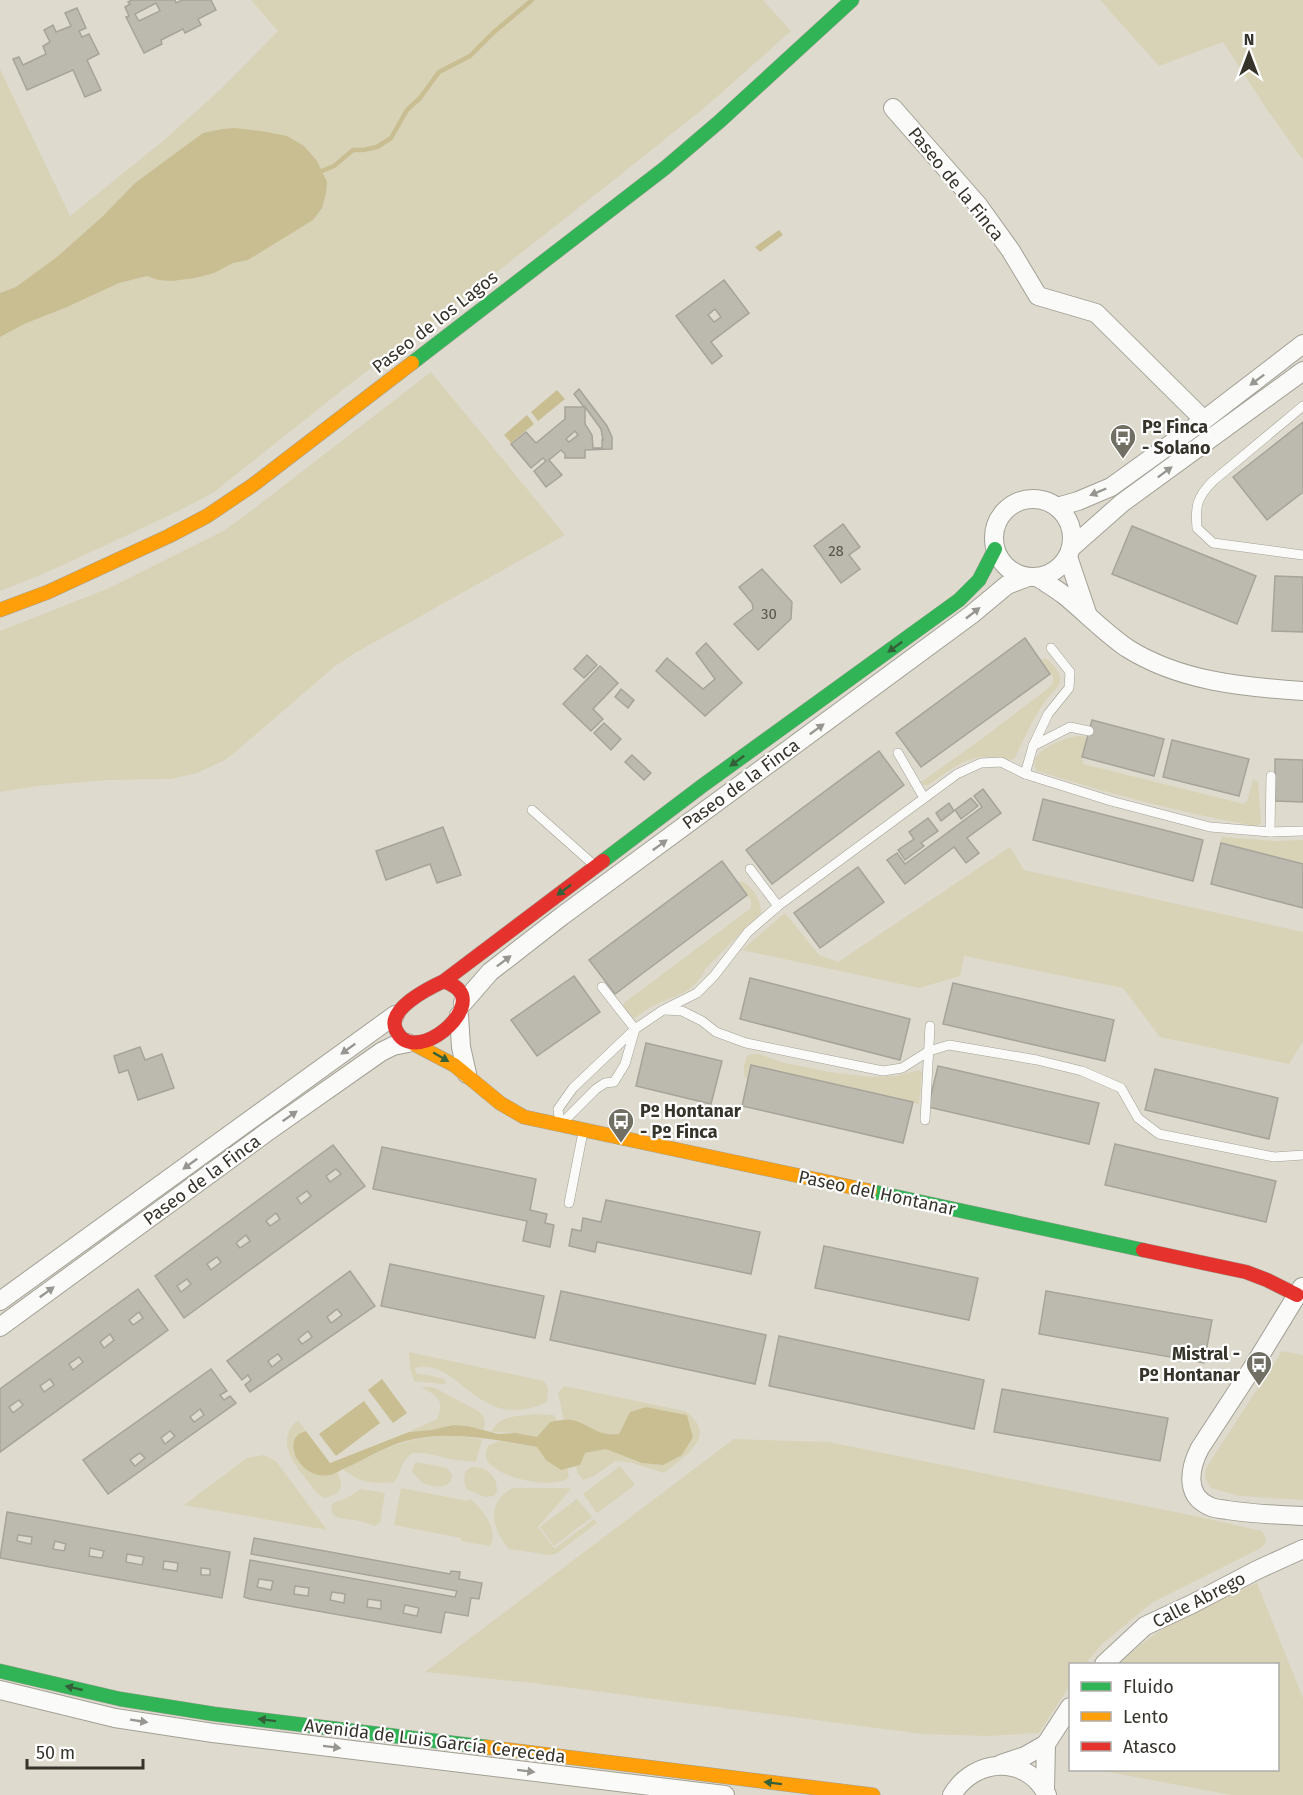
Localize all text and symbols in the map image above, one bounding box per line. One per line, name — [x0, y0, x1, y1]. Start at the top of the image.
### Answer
north arrow — [1219, 24, 1279, 84]
text: N — [1244, 30, 1254, 49]
street label: Paseo de la Finca — [903, 123, 1009, 245]
street label: Paseo de los Lagos — [368, 266, 502, 378]
one-way arrow — [1249, 374, 1265, 386]
place label: Pº Finca - Solano — [1142, 416, 1210, 459]
bus stop icon: Pº Finca - Solano — [1108, 422, 1138, 460]
one-way arrow — [1157, 466, 1173, 478]
one-way arrow — [1089, 488, 1107, 497]
house number: 28 — [828, 542, 844, 560]
house number: 30 — [761, 605, 777, 623]
one-way arrow — [966, 607, 981, 619]
one-way arrow — [888, 641, 904, 653]
one-way arrow — [808, 723, 824, 735]
street label: Paseo de la Finca — [678, 734, 804, 834]
one-way arrow — [730, 755, 746, 767]
one-way arrow — [652, 839, 667, 851]
one-way arrow — [556, 884, 572, 897]
one-way arrow — [496, 956, 511, 968]
one-way arrow — [341, 1043, 356, 1055]
one-way arrow — [433, 1052, 449, 1063]
place label: Pº Hontanar - Pº Finca — [640, 1100, 742, 1143]
bus stop icon: Pº Hontanar - Pº Finca — [606, 1106, 636, 1144]
one-way arrow — [281, 1110, 297, 1122]
street label: Paseo de la Finca — [139, 1130, 265, 1230]
one-way arrow — [182, 1157, 197, 1169]
street label: Paseo del Hontanar — [796, 1166, 958, 1220]
one-way arrow — [39, 1286, 55, 1298]
place label: Mistral - Pº Hontanar — [1139, 1343, 1241, 1386]
bus stop icon: Mistral - Pº Hontanar — [1244, 1349, 1274, 1387]
street label: Calle Abrego — [1149, 1567, 1249, 1633]
legend — [1069, 1663, 1279, 1771]
text: Fluido — [1123, 1676, 1174, 1698]
one-way arrow — [65, 1683, 84, 1693]
text: Lento — [1123, 1706, 1169, 1728]
street label: Avenida de Luis García Cereceda — [303, 1714, 567, 1768]
one-way arrow — [257, 1715, 276, 1725]
one-way arrow — [130, 1717, 149, 1726]
scale bar — [27, 1732, 142, 1770]
text: Atasco — [1123, 1736, 1176, 1758]
text: 50 m — [36, 1742, 75, 1764]
one-way arrow — [323, 1742, 342, 1752]
one-way arrow — [516, 1766, 535, 1776]
one-way arrow — [763, 1778, 782, 1787]

